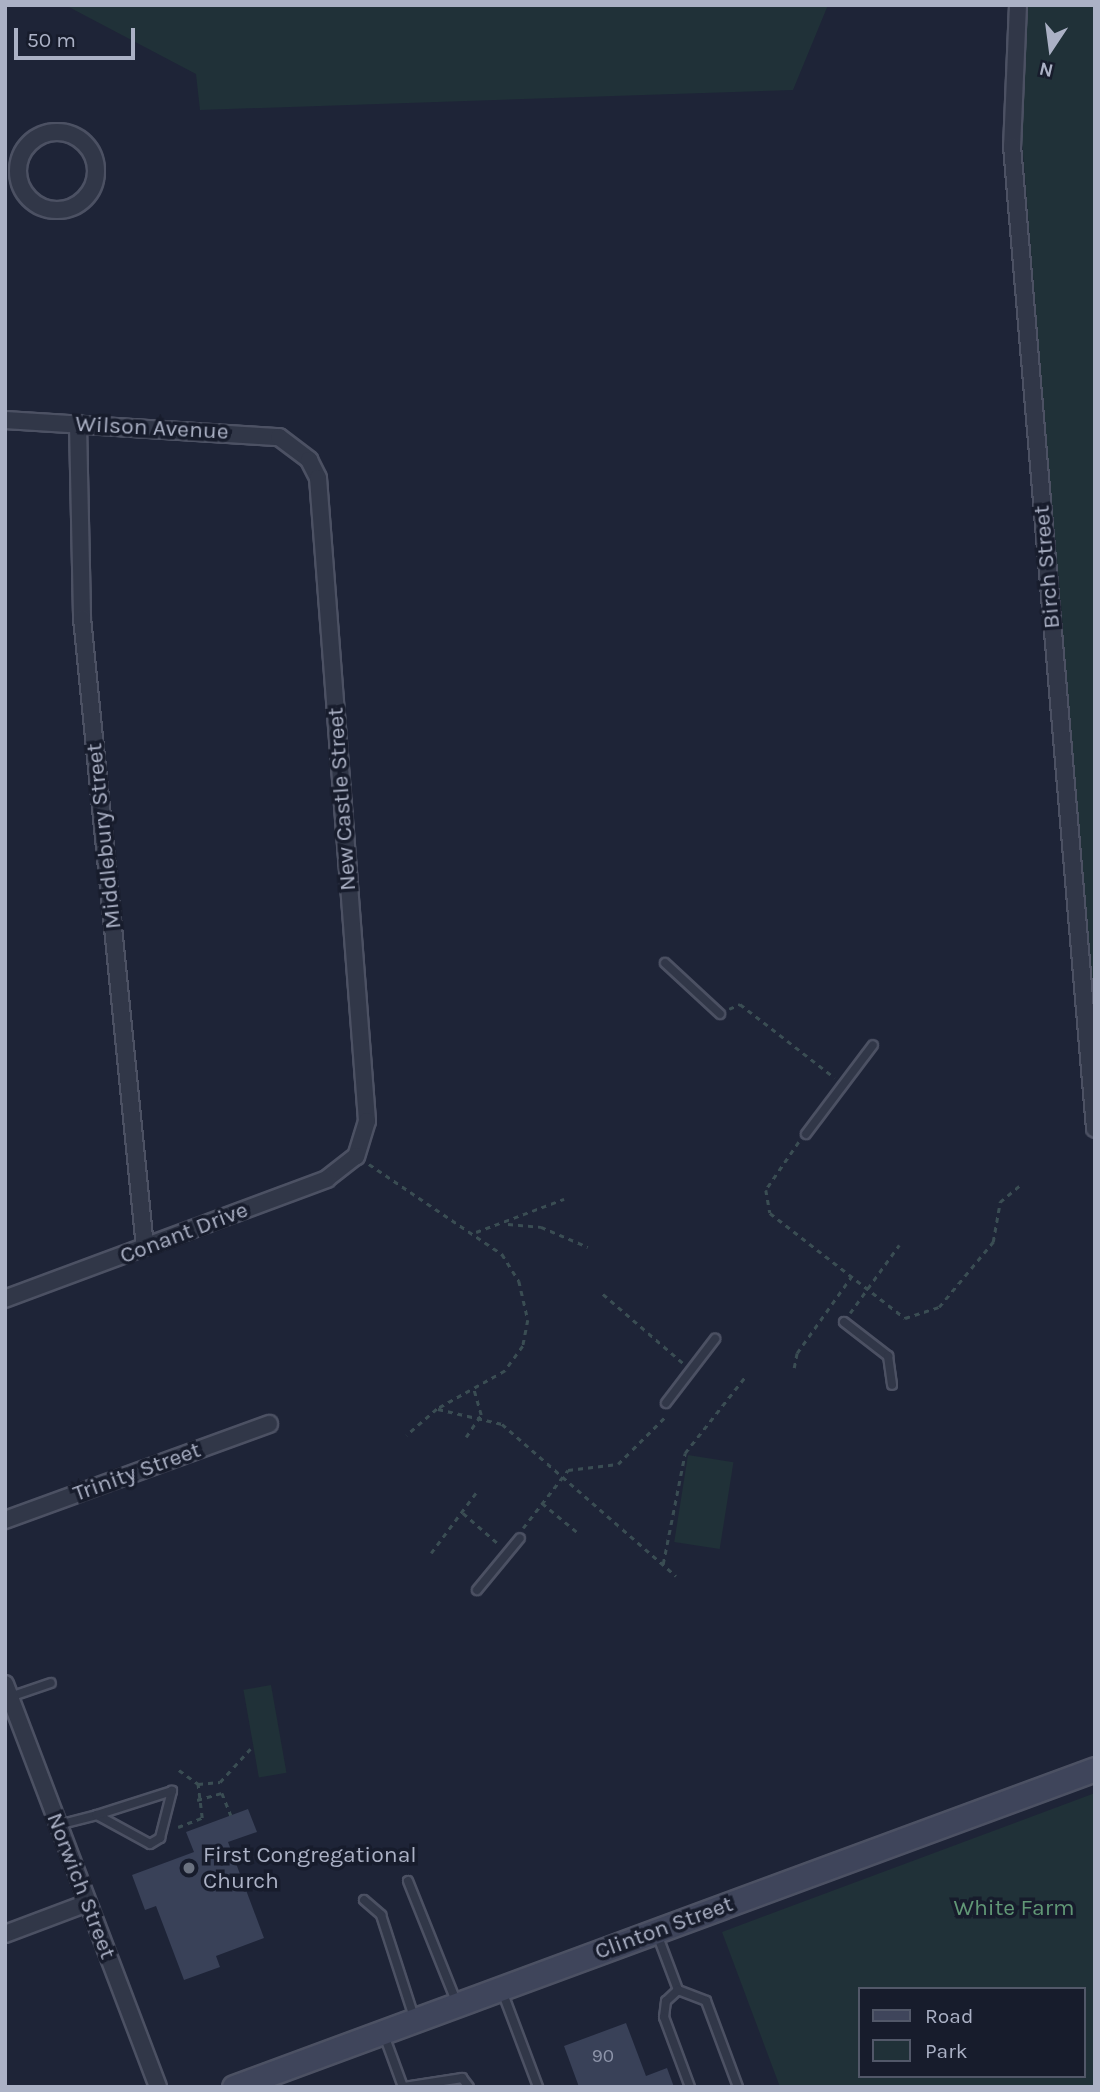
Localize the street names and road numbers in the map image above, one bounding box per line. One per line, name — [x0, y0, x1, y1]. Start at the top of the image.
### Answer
street label: Wilson Avenue — [75, 410, 229, 446]
street label: Birch Street — [1028, 504, 1066, 630]
street label: New Castle Street — [322, 706, 362, 892]
street label: Middlebury Street — [81, 742, 127, 930]
street label: Conant Drive — [116, 1196, 252, 1270]
street label: Trinity Street — [69, 1436, 205, 1508]
street label: Norwich Street — [40, 1809, 122, 1963]
street label: Clinton Street — [591, 1890, 737, 1966]

